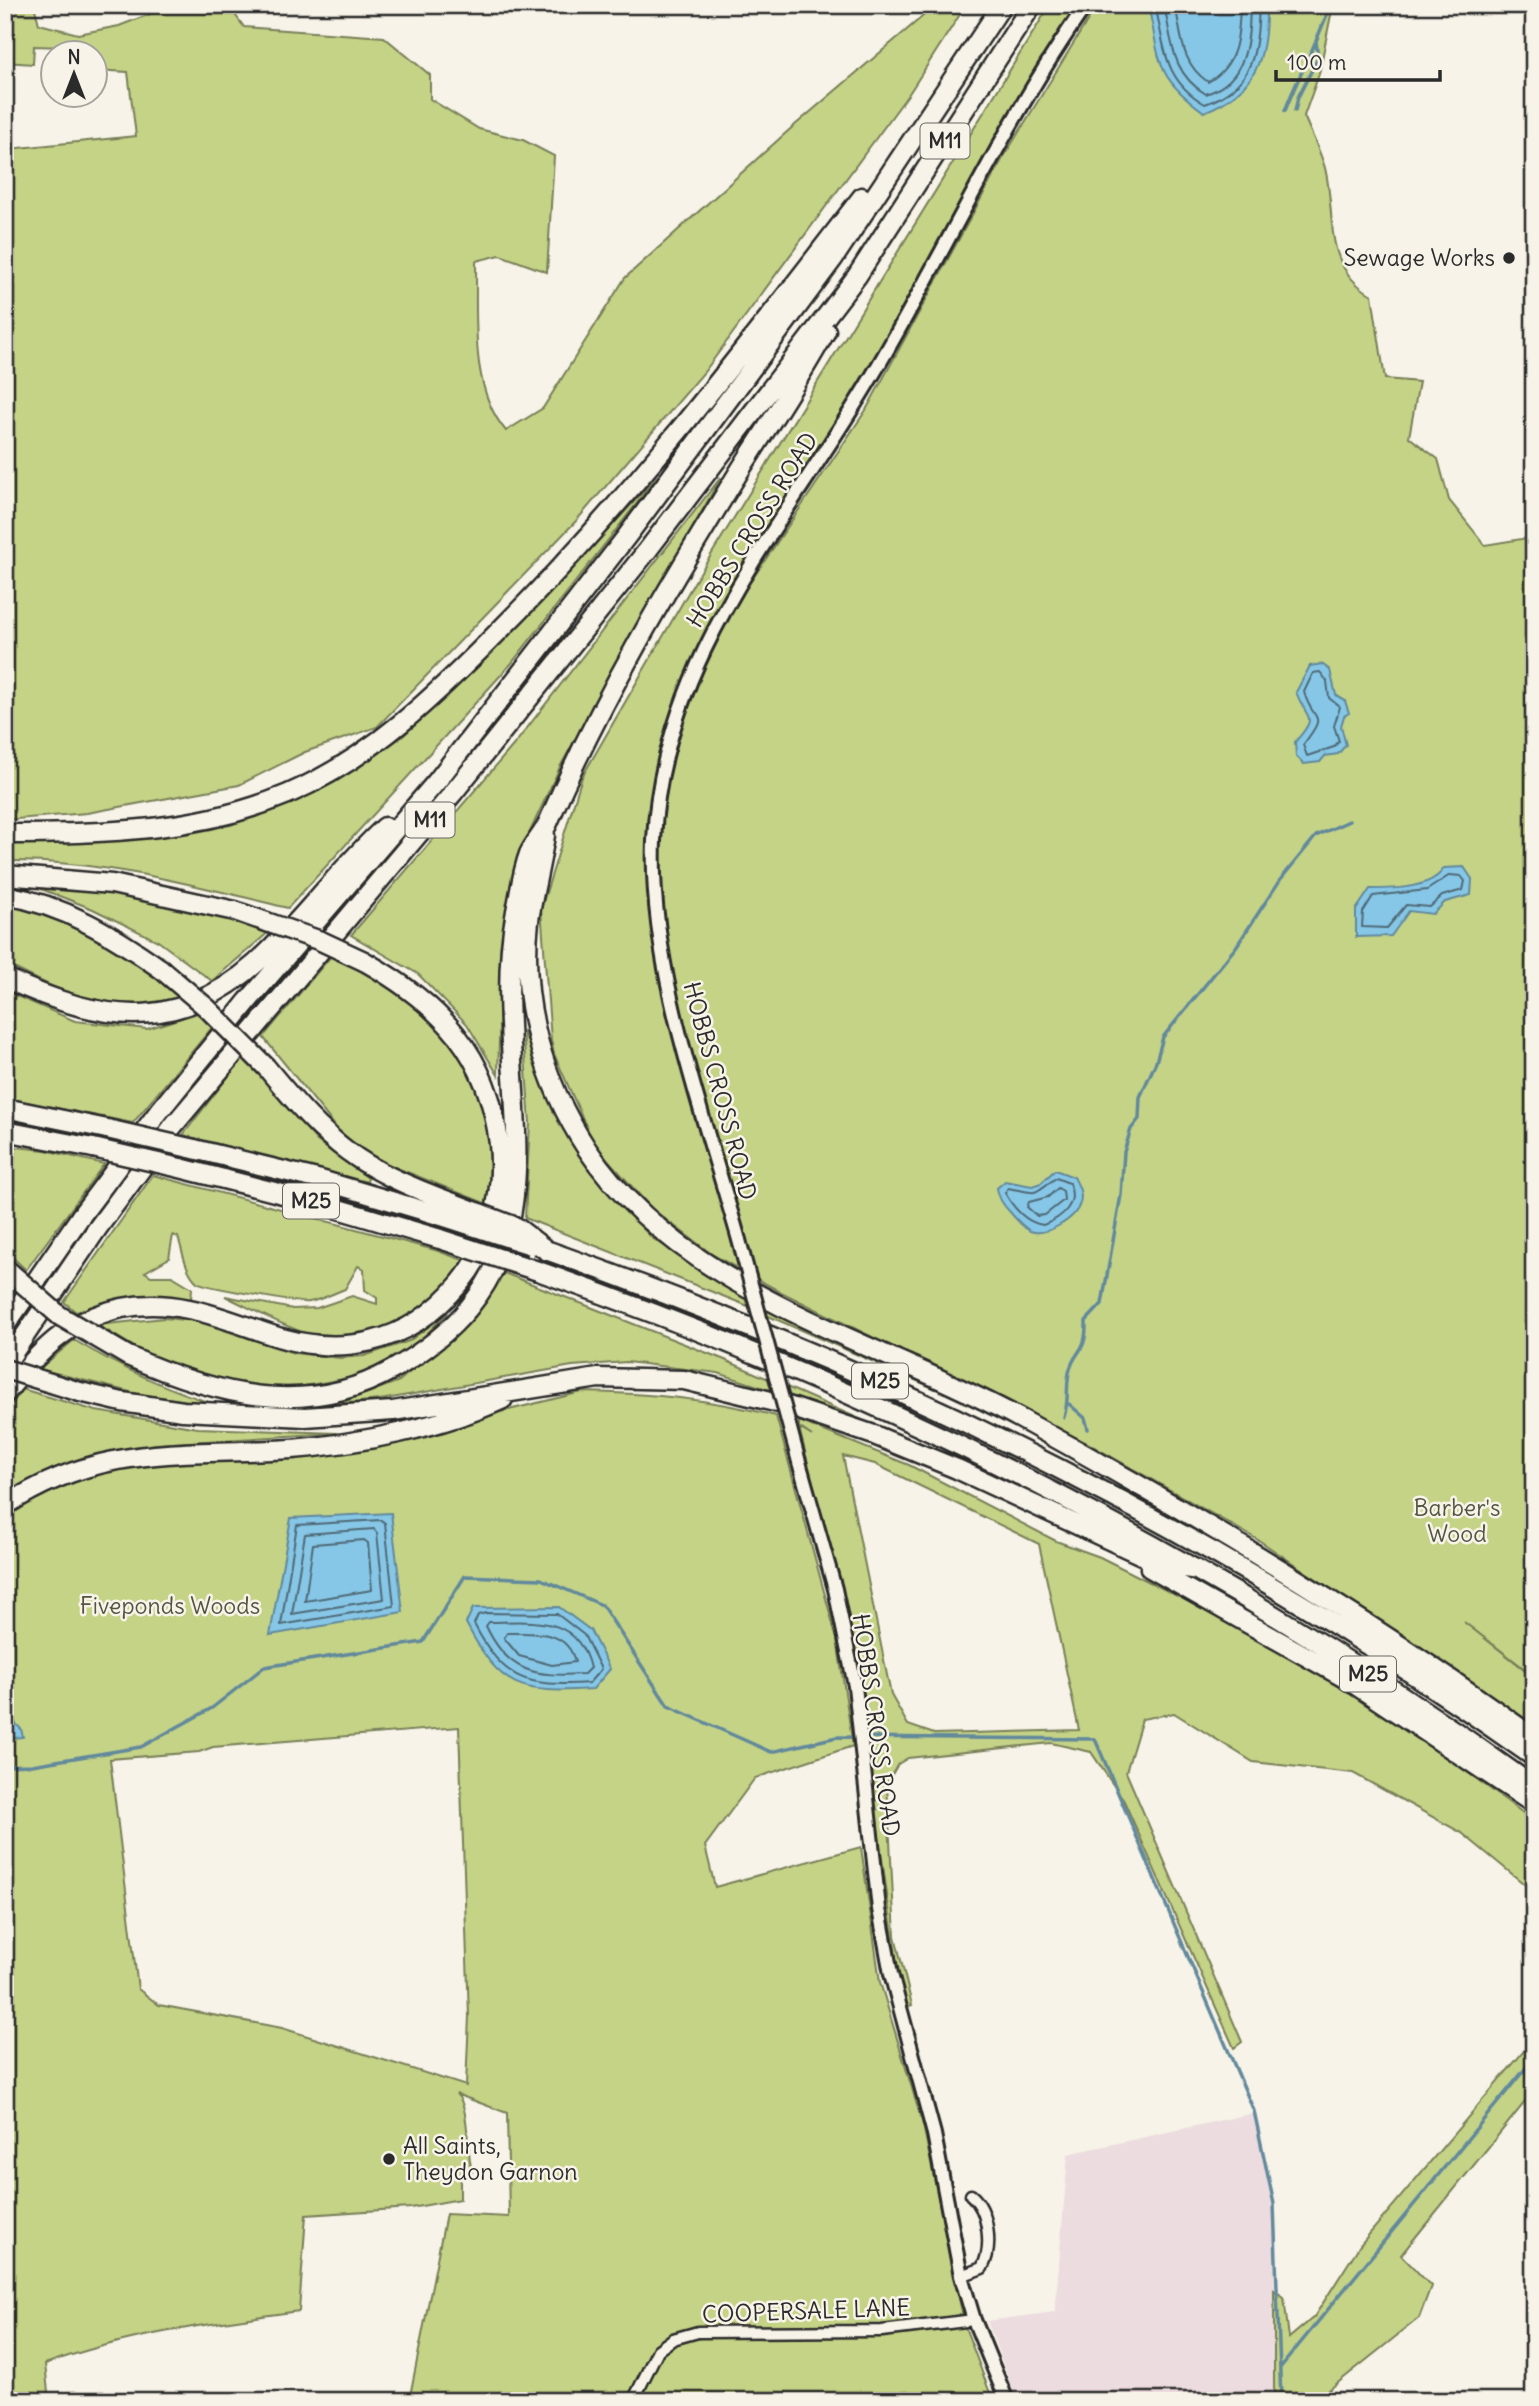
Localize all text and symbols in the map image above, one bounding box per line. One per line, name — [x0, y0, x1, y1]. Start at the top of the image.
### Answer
north arrow — [38, 38, 108, 108]
scale bar — [1276, 38, 1441, 82]
text: N — [67, 45, 81, 69]
text: 100 m — [1287, 49, 1346, 76]
road number: M11 — [920, 124, 970, 158]
place label: Sewage Works — [1343, 243, 1495, 272]
marker: Sewage Works — [1501, 250, 1517, 266]
street label: HOBBS CROSS ROAD — [680, 427, 823, 633]
road number: M11 — [406, 802, 454, 838]
street label: HOBBS CROSS ROAD — [677, 979, 764, 1203]
road number: M25 — [283, 1184, 339, 1218]
road number: M25 — [852, 1364, 908, 1398]
park label: Barber's Wood — [1414, 1493, 1500, 1548]
park label: Fiveponds Woods — [80, 1591, 260, 1620]
street label: HOBBS CROSS ROAD — [847, 1612, 906, 1838]
road number: M25 — [1340, 1656, 1396, 1692]
place label: All Saints, Theydon Garnon — [403, 2131, 578, 2186]
marker: All Saints, Theydon Garnon — [381, 2151, 397, 2167]
street label: COOPERSALE LANE — [702, 2292, 910, 2329]

